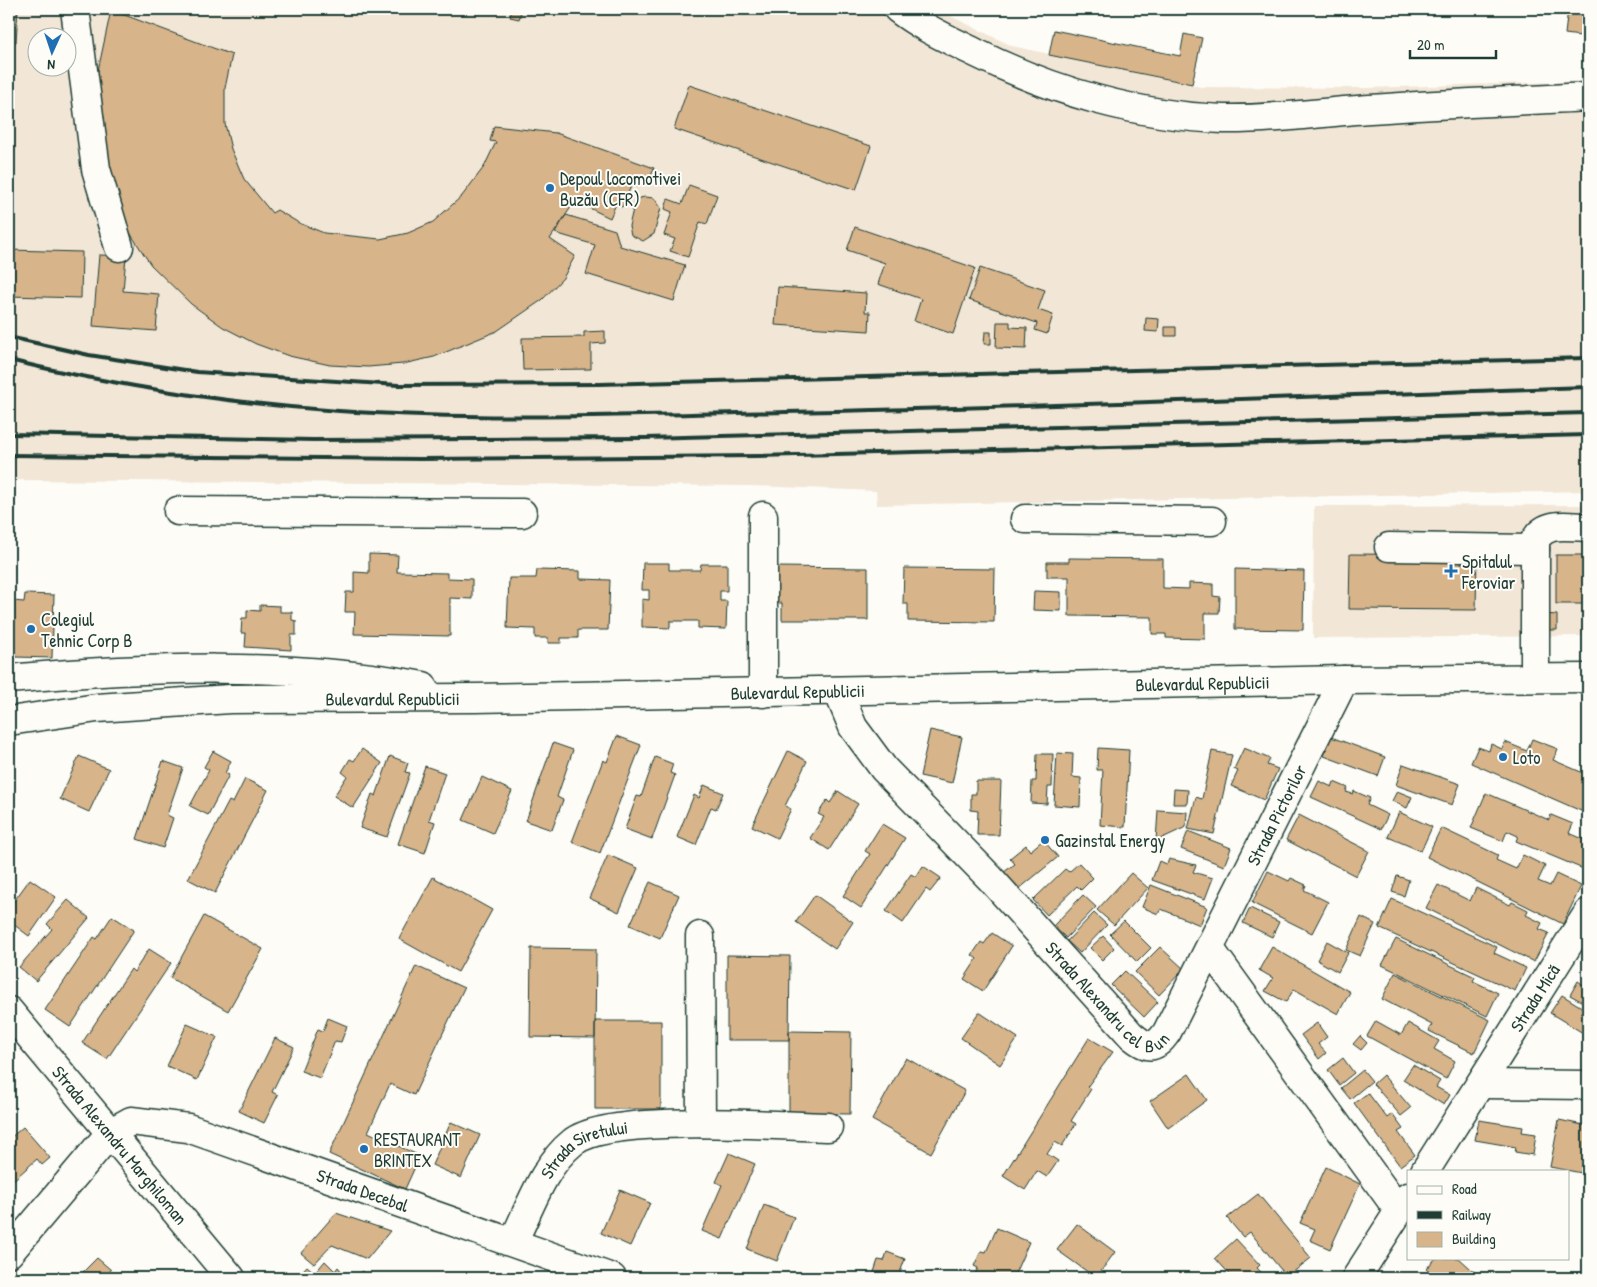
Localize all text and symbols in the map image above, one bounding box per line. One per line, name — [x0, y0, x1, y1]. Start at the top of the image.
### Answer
north arrow — [28, 28, 78, 78]
scale bar — [1410, 28, 1496, 60]
text: 20 m — [1417, 34, 1444, 55]
text: N — [47, 56, 56, 75]
place label: Depoul locomotivei Buzău (CFR) — [560, 166, 681, 212]
marker: Depoul locomotivei Buzău (CFR) — [544, 182, 556, 194]
place label: Spitalul Feroviar — [1461, 549, 1515, 595]
marker: Spitalul Feroviar — [1444, 564, 1458, 578]
place label: Colegiul Tehnic Corp B — [41, 607, 132, 653]
marker: Colegiul Tehnic Corp B — [25, 623, 37, 635]
street label: Bulevardul Republicii — [1135, 669, 1270, 697]
street label: Bulevardul Republicii — [730, 677, 865, 705]
street label: Bulevardul Republicii — [326, 686, 460, 711]
place label: Loto — [1513, 745, 1540, 770]
marker: Loto — [1497, 751, 1509, 763]
street label: Strada Pictorilor — [1240, 760, 1312, 870]
place label: Gazinstal Energy — [1055, 828, 1166, 853]
marker: Gazinstal Energy — [1039, 834, 1051, 846]
street label: Strada Alexandru cel Bun — [1040, 936, 1175, 1058]
street label: Strada Mică — [1504, 959, 1565, 1036]
street label: Strada Alexandru Marghiloman — [47, 1060, 194, 1230]
street label: Strada Siretului — [534, 1114, 629, 1183]
place label: RESTAURANT BRINTEX — [374, 1127, 461, 1173]
marker: RESTAURANT BRINTEX — [358, 1143, 370, 1155]
street label: Strada Decebal — [314, 1162, 412, 1218]
legend — [1407, 1170, 1570, 1260]
text: Road — [1452, 1178, 1477, 1199]
text: Railway — [1452, 1204, 1491, 1225]
text: Building — [1452, 1228, 1496, 1249]

